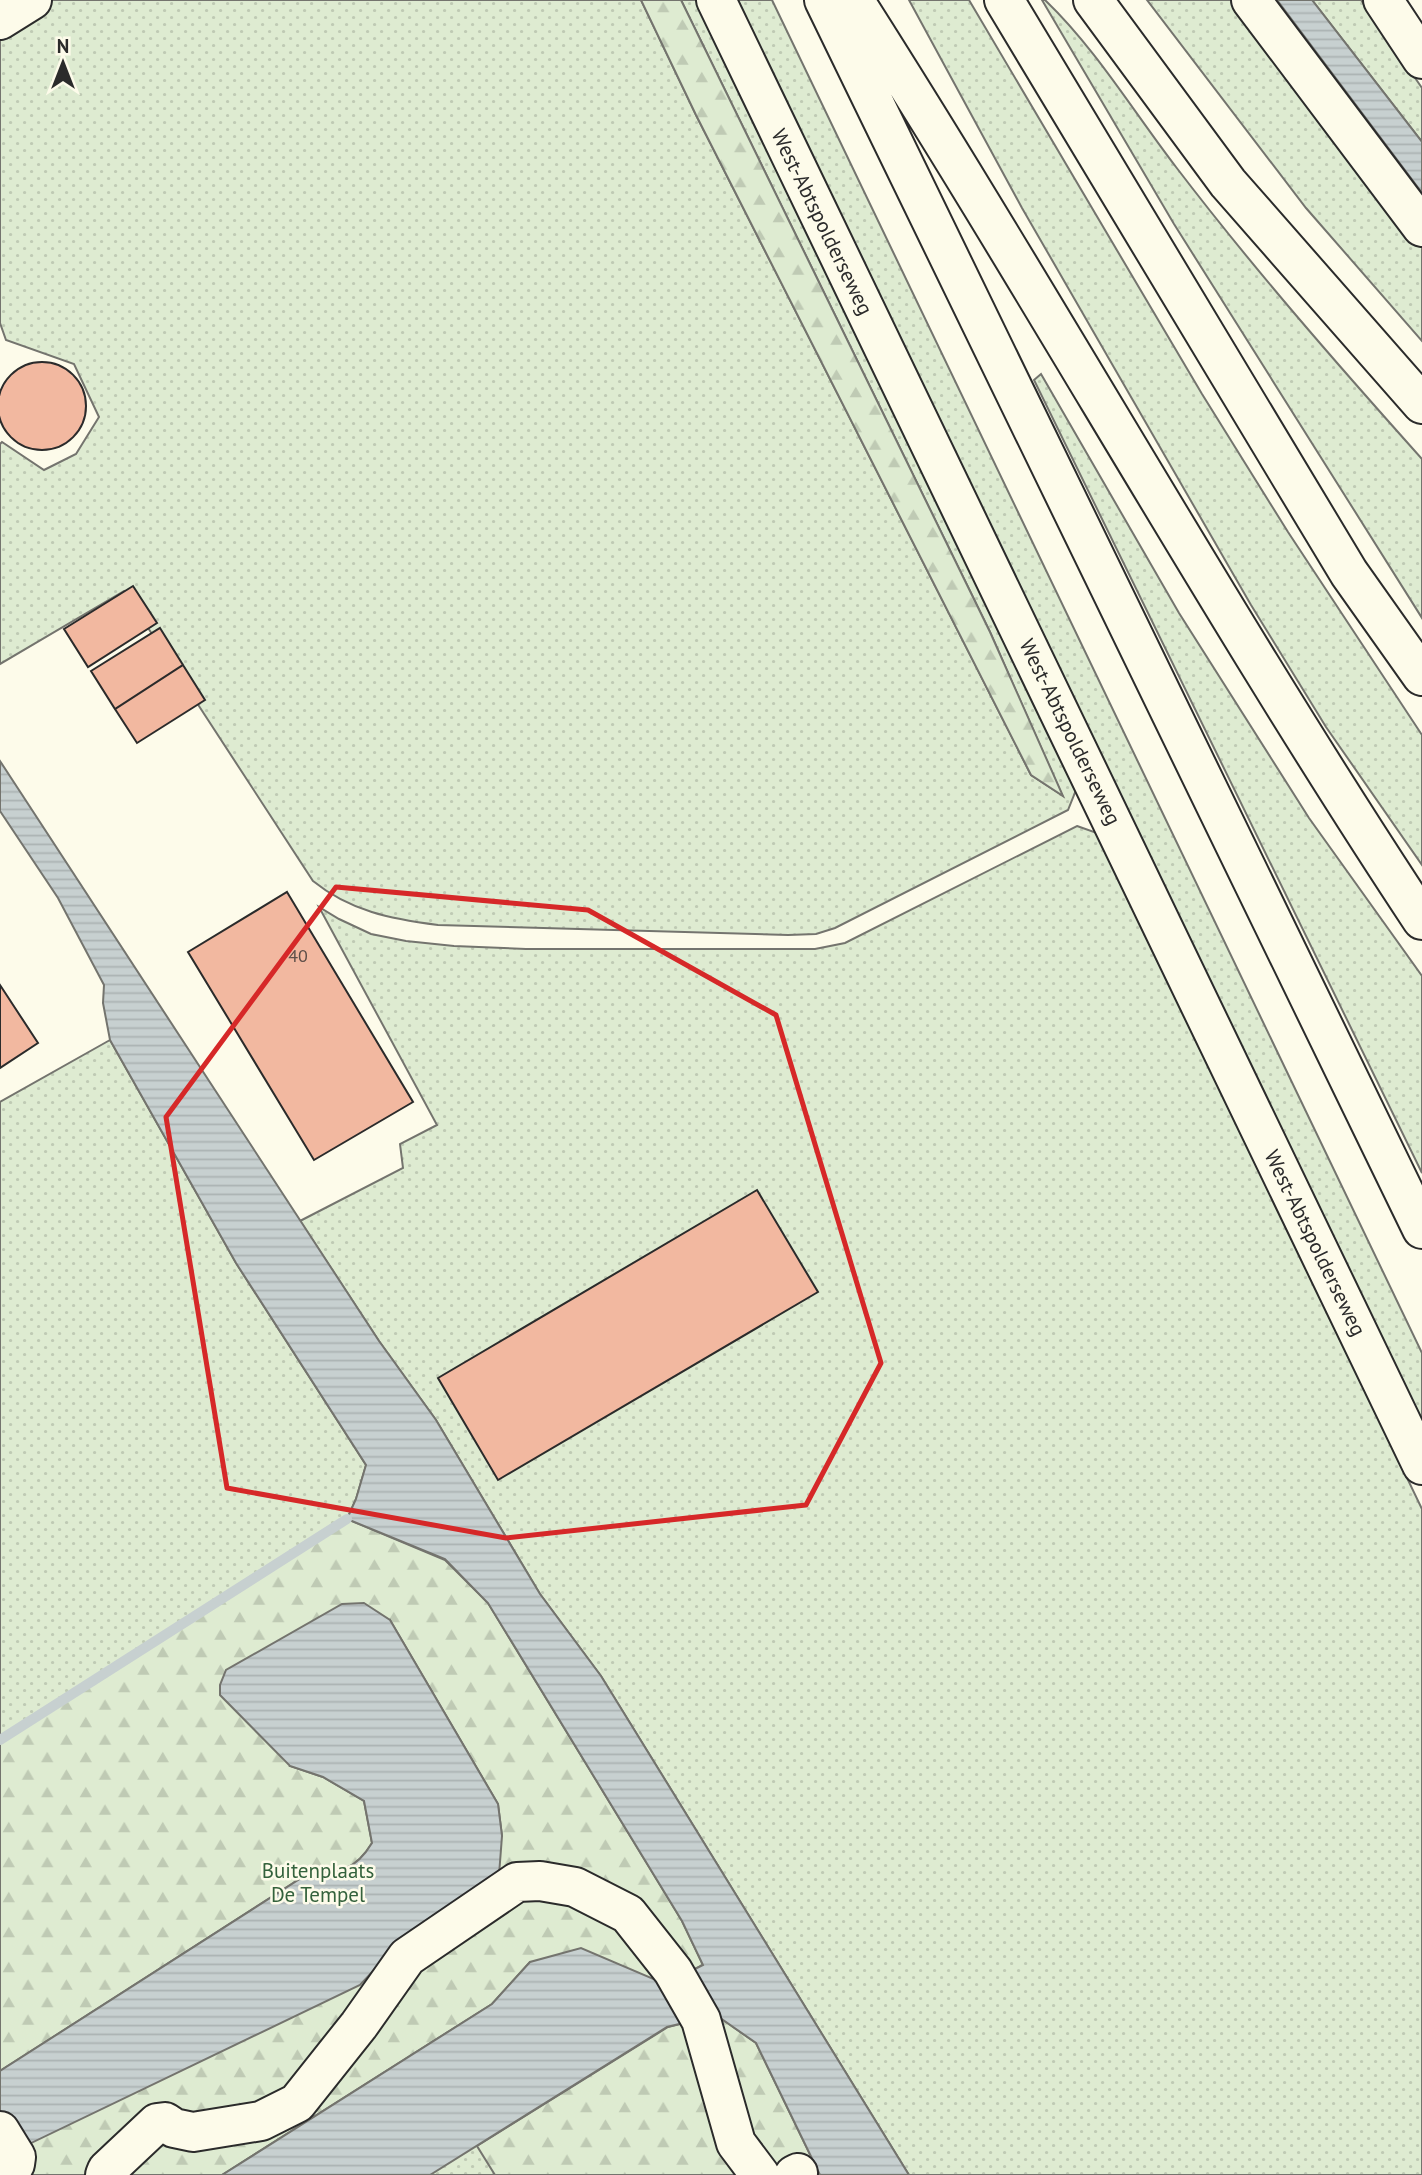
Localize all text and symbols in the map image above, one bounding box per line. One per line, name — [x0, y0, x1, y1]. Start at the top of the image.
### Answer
north arrow — [28, 28, 98, 98]
text: N — [57, 34, 69, 58]
street label: West-Abtspolderseweg — [766, 124, 879, 319]
street label: West-Abtspolderseweg — [1014, 634, 1127, 829]
house number: 40 — [288, 944, 308, 967]
street label: West-Abtspolderseweg — [1259, 1145, 1372, 1340]
park label: Buitenplaats De Tempel — [262, 1857, 374, 1908]

